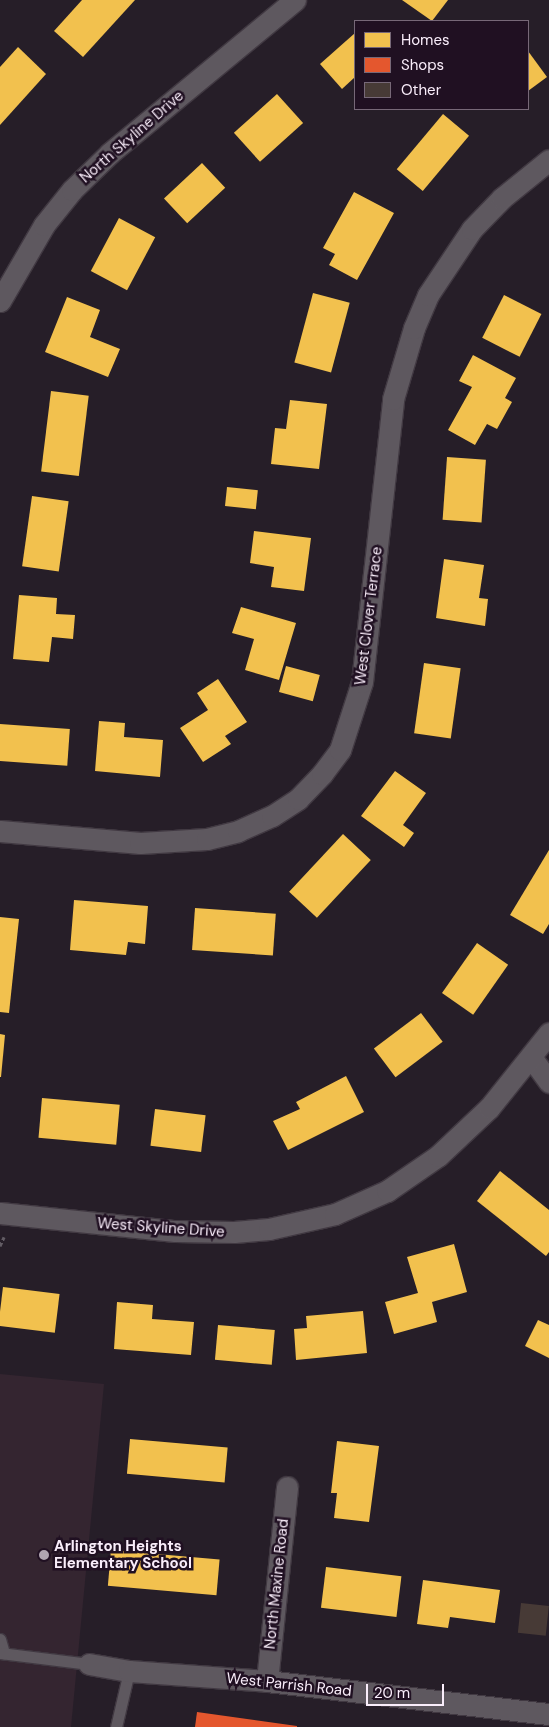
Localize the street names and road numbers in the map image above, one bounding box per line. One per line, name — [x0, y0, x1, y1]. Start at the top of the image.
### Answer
street label: North Skyline Drive — [76, 87, 188, 187]
street label: West Clover Terrace — [352, 546, 386, 686]
street label: West Skyline Drive — [97, 1215, 225, 1241]
street label: North Maxine Road — [261, 1518, 293, 1650]
street label: West Parrish Road — [226, 1669, 352, 1701]

